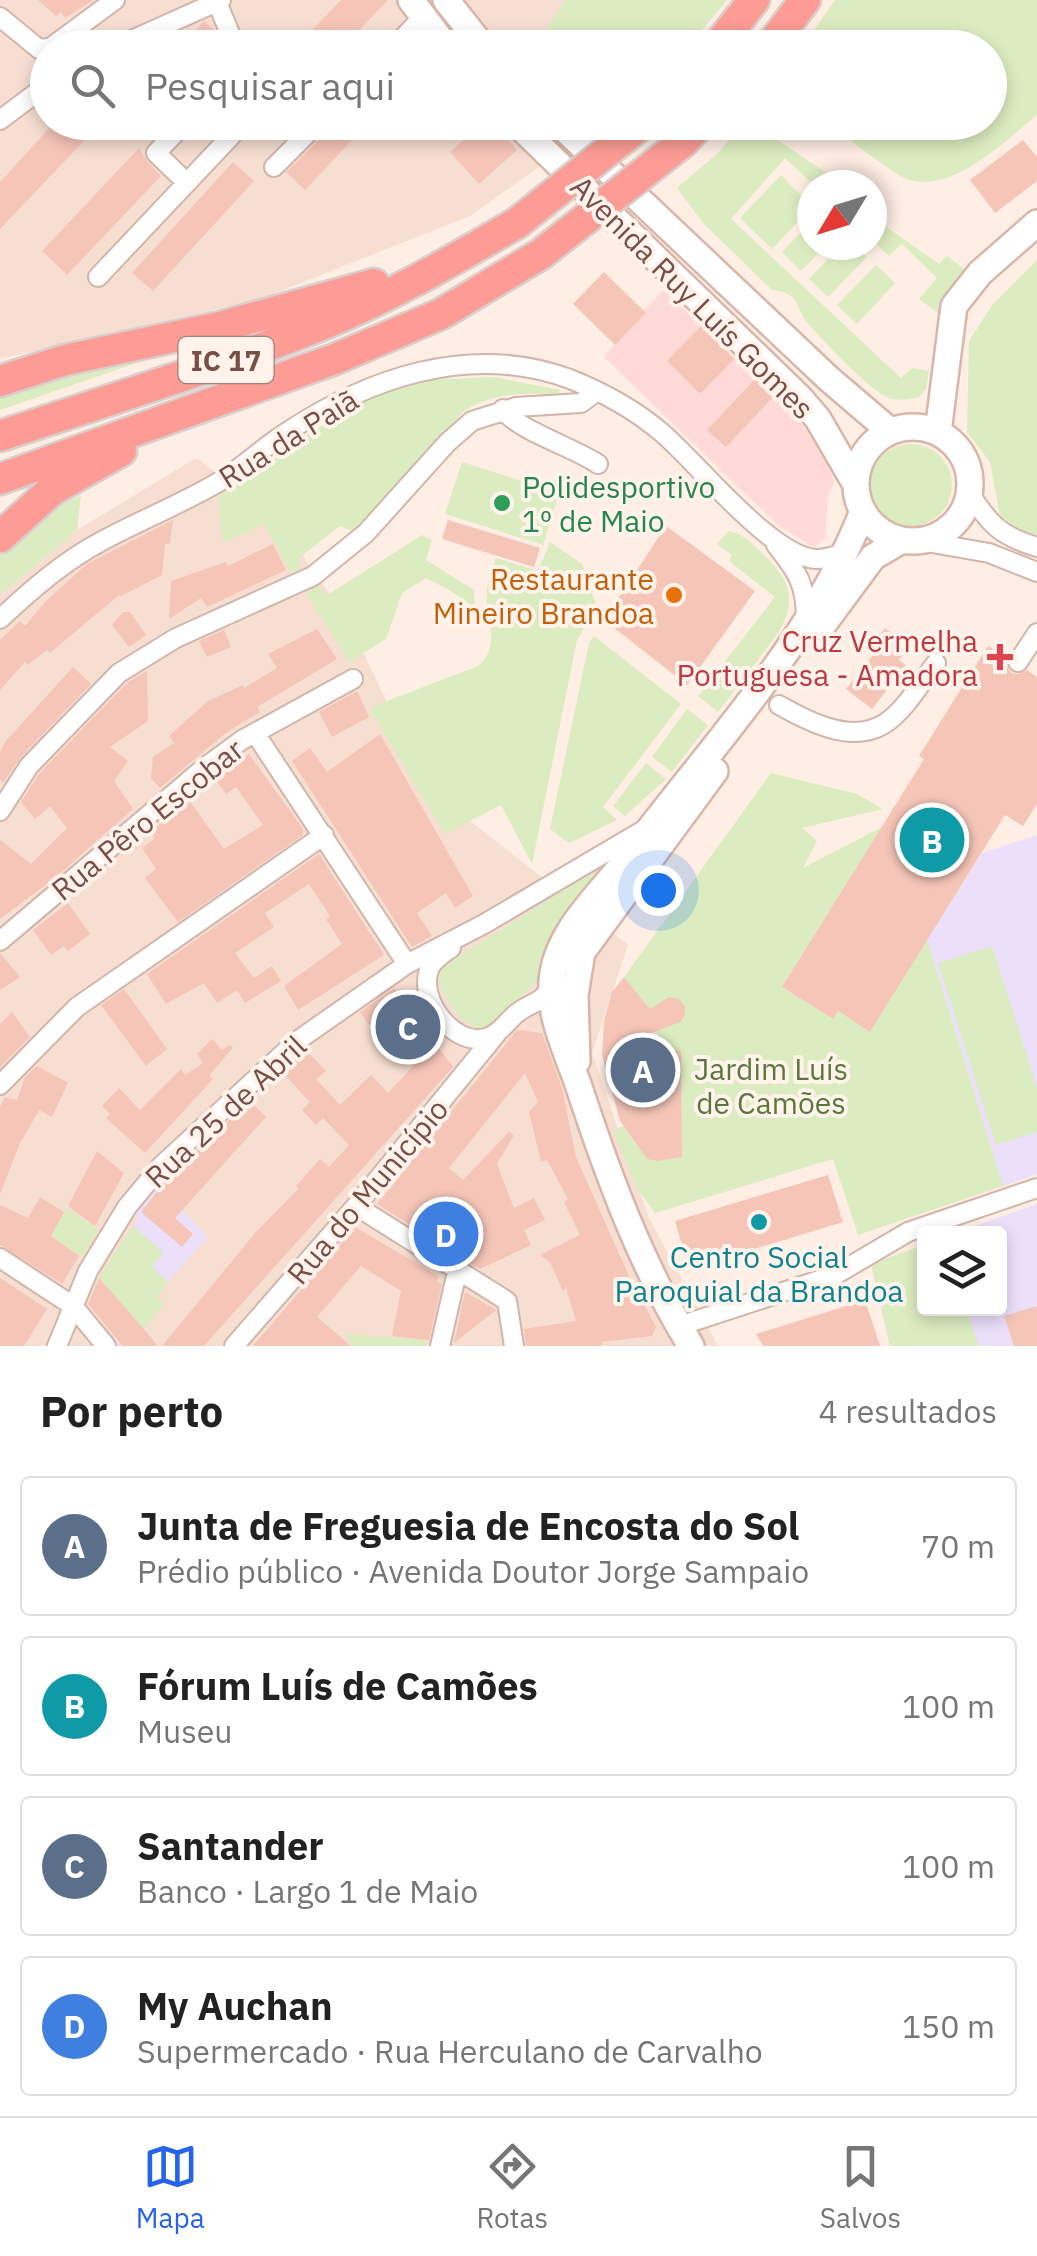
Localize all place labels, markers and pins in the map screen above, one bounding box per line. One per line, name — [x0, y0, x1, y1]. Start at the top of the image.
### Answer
place label: Polidesportivo 1º de Maio — [522, 467, 715, 540]
marker: Polidesportivo 1º de Maio — [491, 492, 513, 514]
place label: Restaurante Mineiro Brandoa — [433, 559, 654, 632]
marker: Restaurante Mineiro Brandoa — [663, 584, 685, 606]
place label: Cruz Vermelha Portuguesa - Amadora — [676, 621, 978, 694]
marker: Cruz Vermelha Portuguesa - Amadora — [987, 644, 1013, 670]
pin: B — [900, 802, 964, 878]
pin: C — [376, 990, 440, 1064]
pin: A — [610, 1032, 676, 1108]
pin: D — [414, 1196, 478, 1272]
marker: Centro Social Paroquial da Brandoa — [748, 1211, 770, 1233]
place label: Centro Social Paroquial da Brandoa — [614, 1237, 904, 1310]

